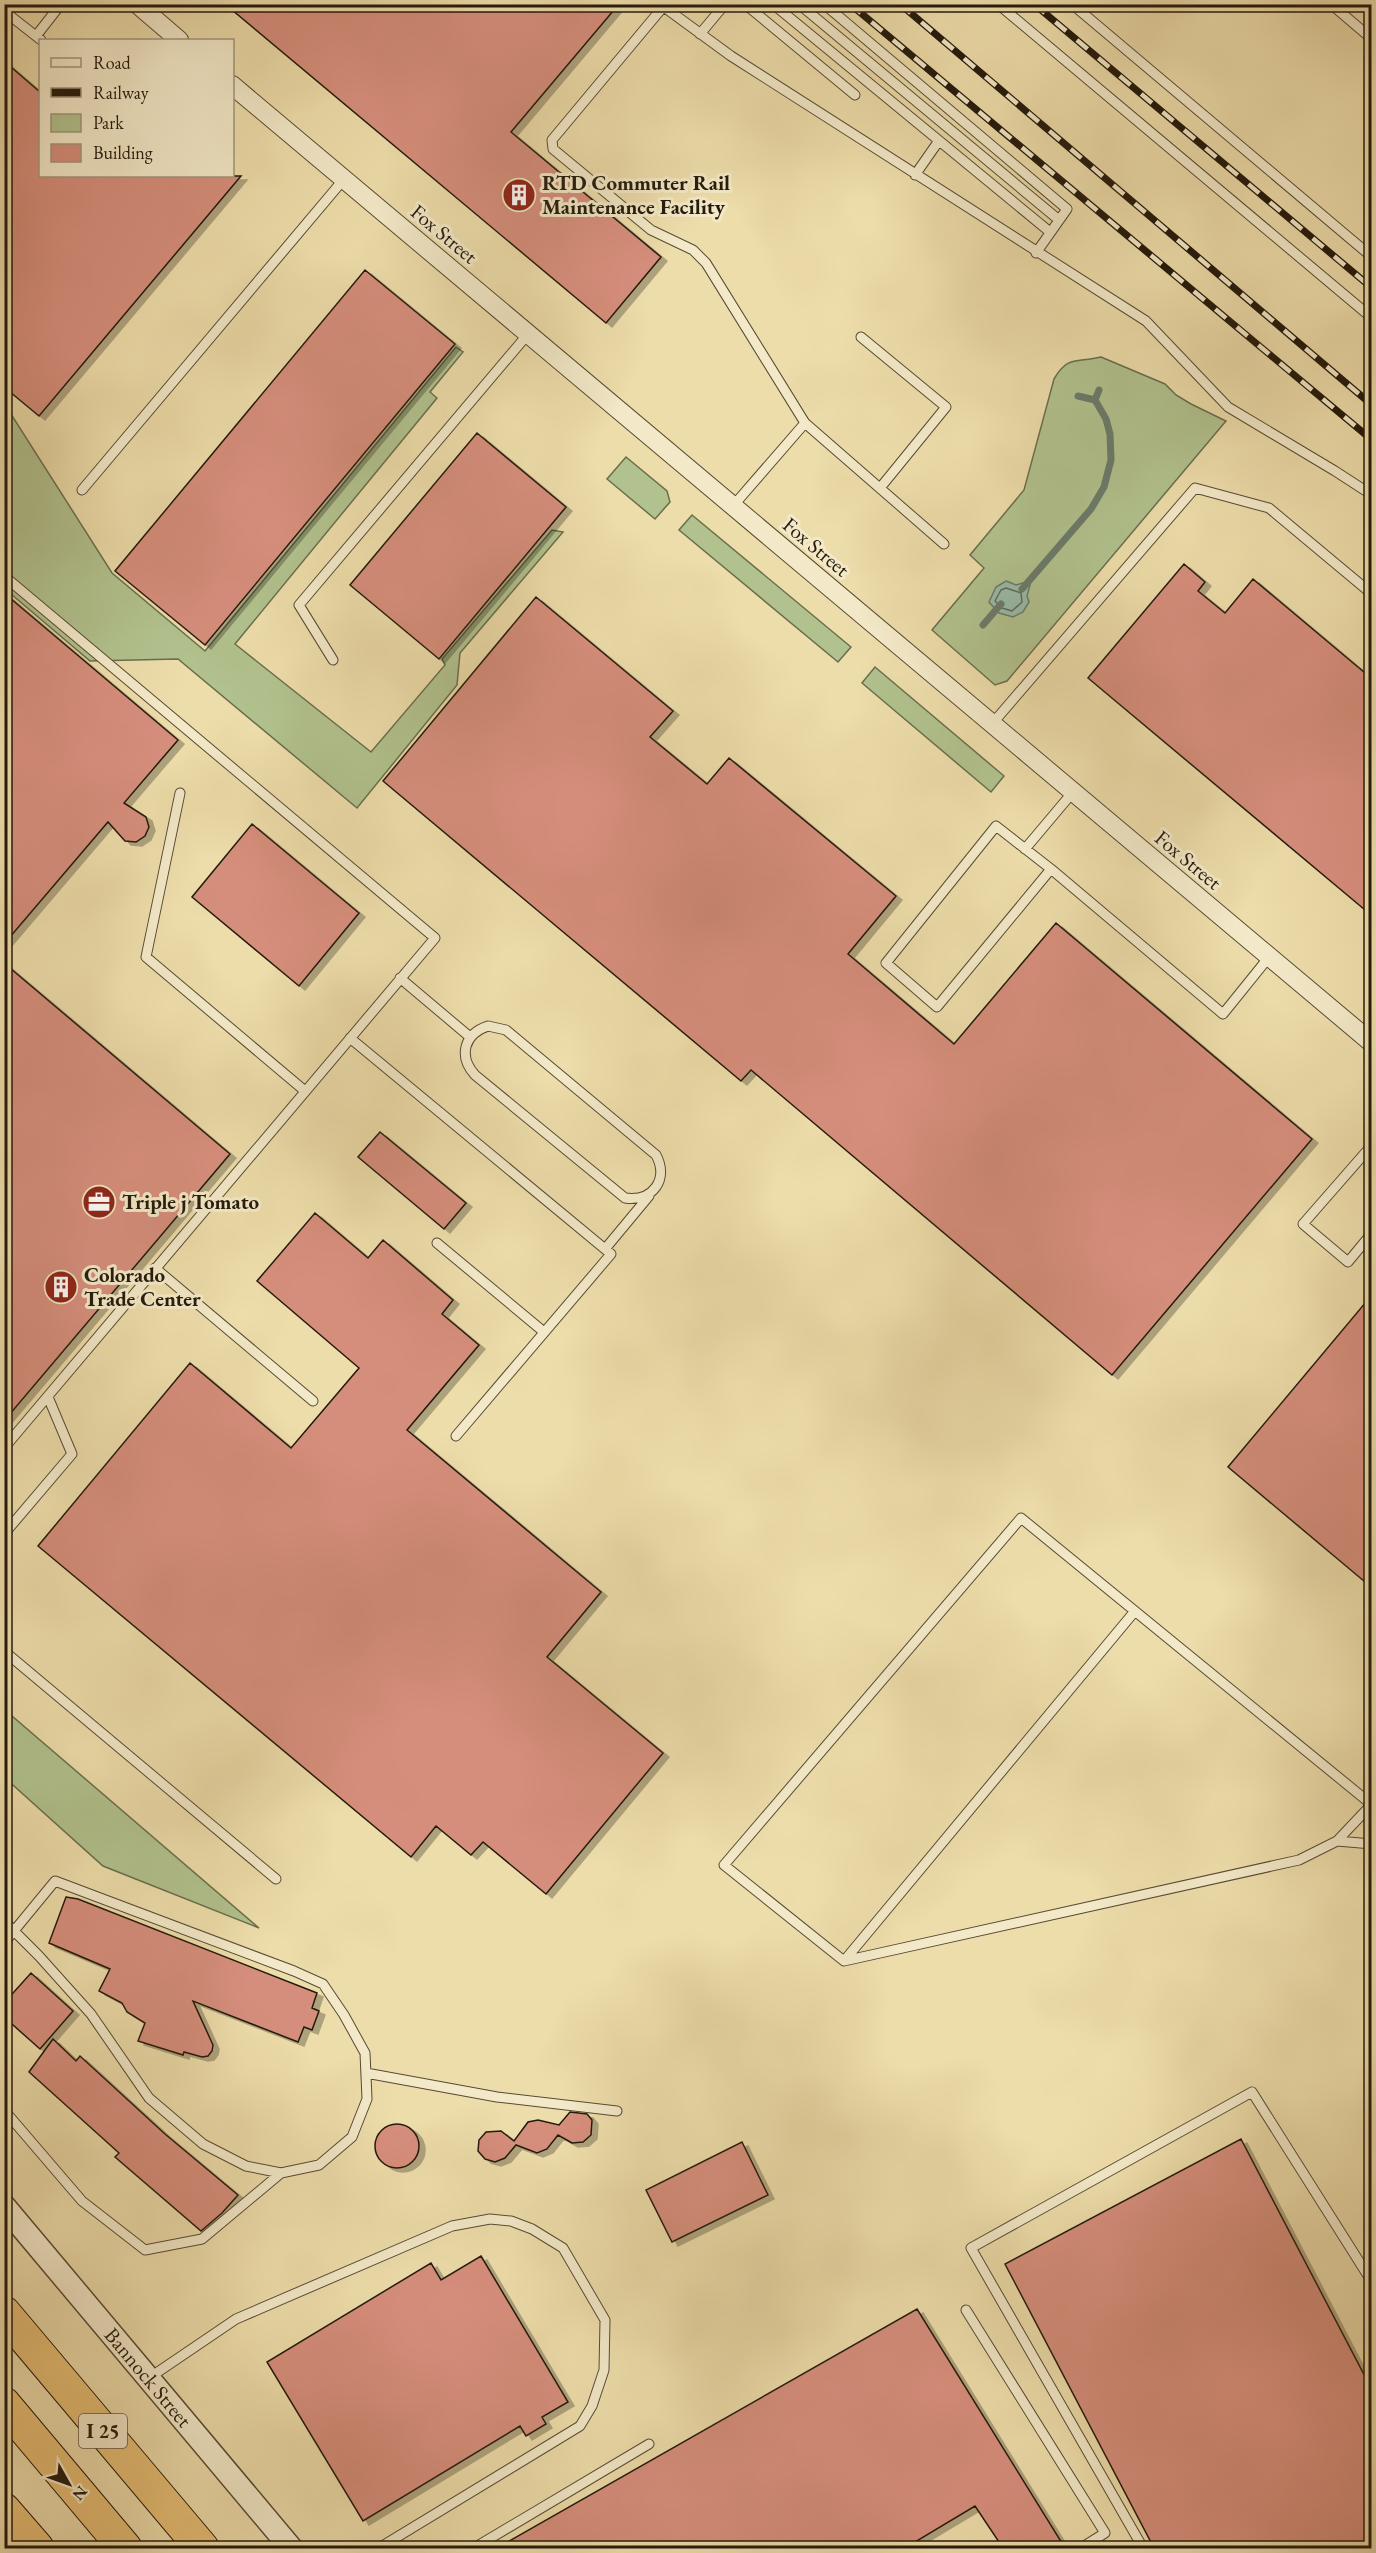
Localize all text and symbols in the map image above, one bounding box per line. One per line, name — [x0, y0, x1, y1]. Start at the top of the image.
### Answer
legend — [39, 39, 234, 177]
text: Road — [93, 51, 132, 74]
text: Railway — [93, 81, 149, 104]
text: Park — [93, 111, 124, 134]
text: Building — [93, 141, 153, 164]
place label: RTD Commuter Rail Maintenance Facility — [542, 169, 730, 220]
building icon: RTD Commuter Rail Maintenance Facility — [501, 177, 537, 213]
street label: Fox Street — [405, 198, 484, 270]
street label: Fox Street — [777, 511, 856, 583]
street label: Fox Street — [1149, 824, 1228, 896]
office icon: Triple j Tomato — [81, 1184, 117, 1220]
place label: Triple j Tomato — [122, 1188, 260, 1215]
place label: Colorado Trade Center — [84, 1261, 201, 1312]
building icon: Colorado Trade Center — [43, 1269, 79, 1305]
street label: Bannock Street — [99, 2322, 198, 2433]
road number: I 25 — [79, 2414, 127, 2448]
north arrow — [39, 2454, 99, 2514]
text: N — [68, 2482, 92, 2505]

